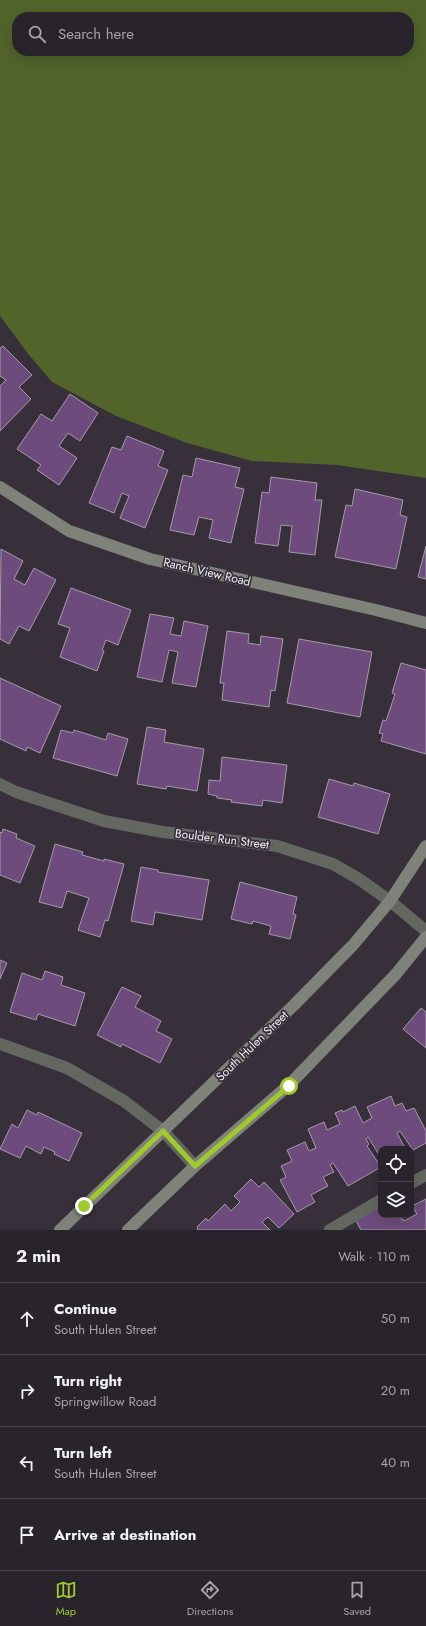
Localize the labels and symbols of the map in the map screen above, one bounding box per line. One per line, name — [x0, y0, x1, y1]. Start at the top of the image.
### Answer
street label: Ranch View Road — [162, 553, 252, 591]
street label: Boulder Run Street — [174, 824, 270, 854]
street label: South Hulen Street — [212, 1007, 292, 1085]
route start — [280, 1077, 298, 1095]
route end — [75, 1197, 93, 1215]

